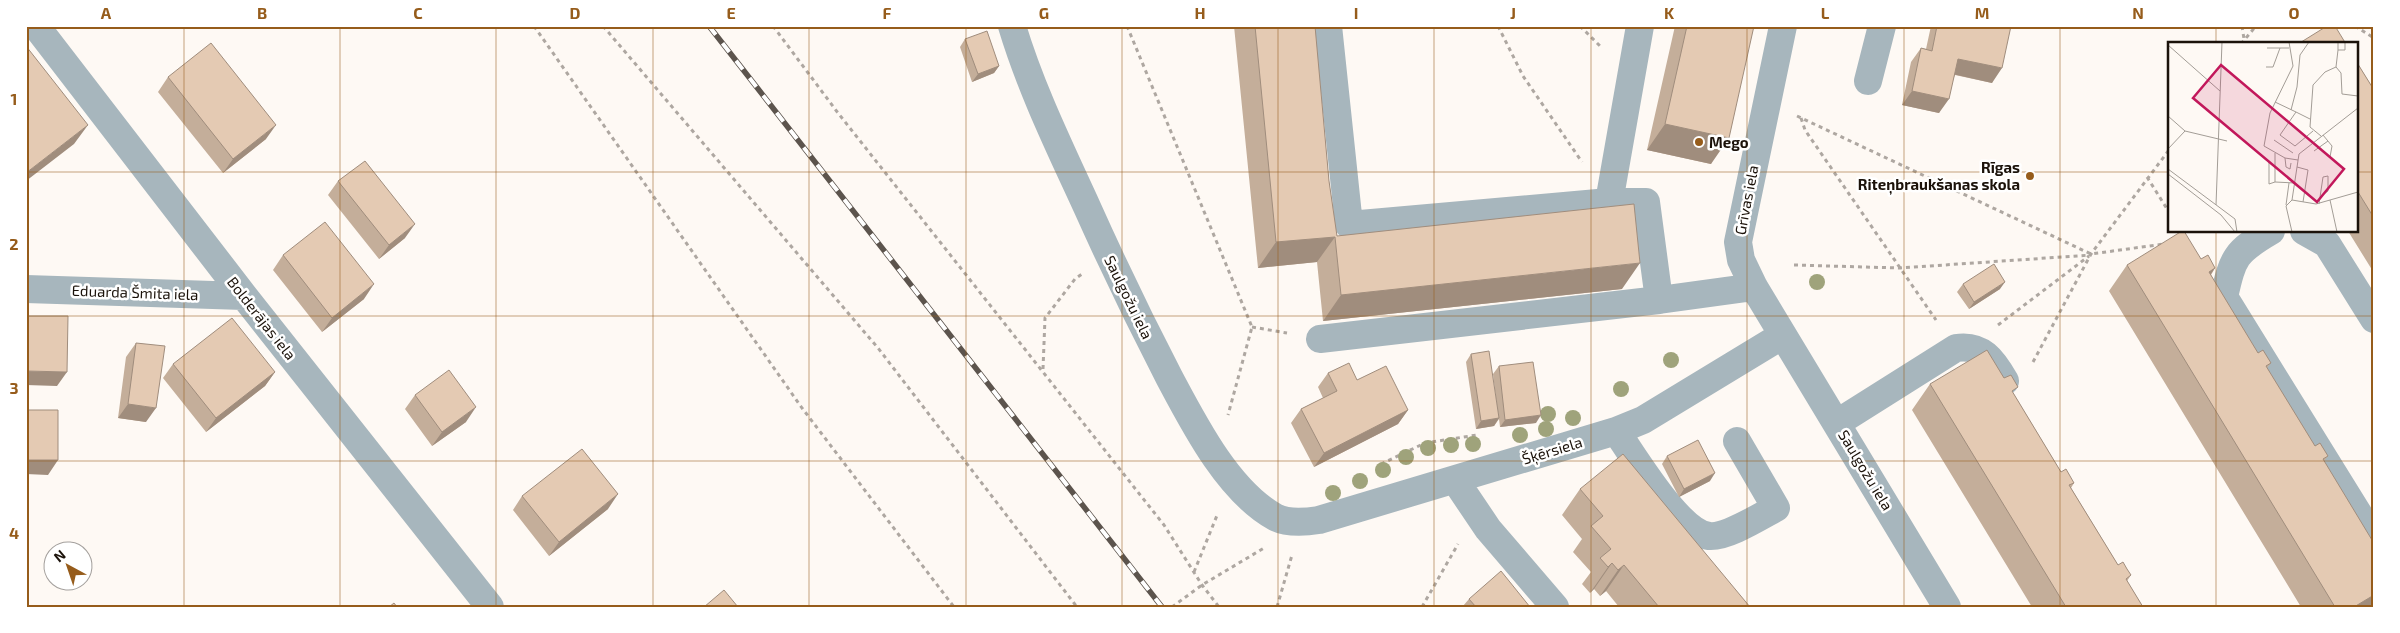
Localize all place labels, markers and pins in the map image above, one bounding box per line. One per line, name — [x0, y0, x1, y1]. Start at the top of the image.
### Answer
place label: Mego — [1709, 133, 1749, 151]
marker: Mego — [1693, 136, 1705, 148]
place label: Rīgas Riteņbraukšanas skola — [1858, 158, 2020, 195]
marker: Rīgas Riteņbraukšanas skola — [2024, 170, 2036, 182]

